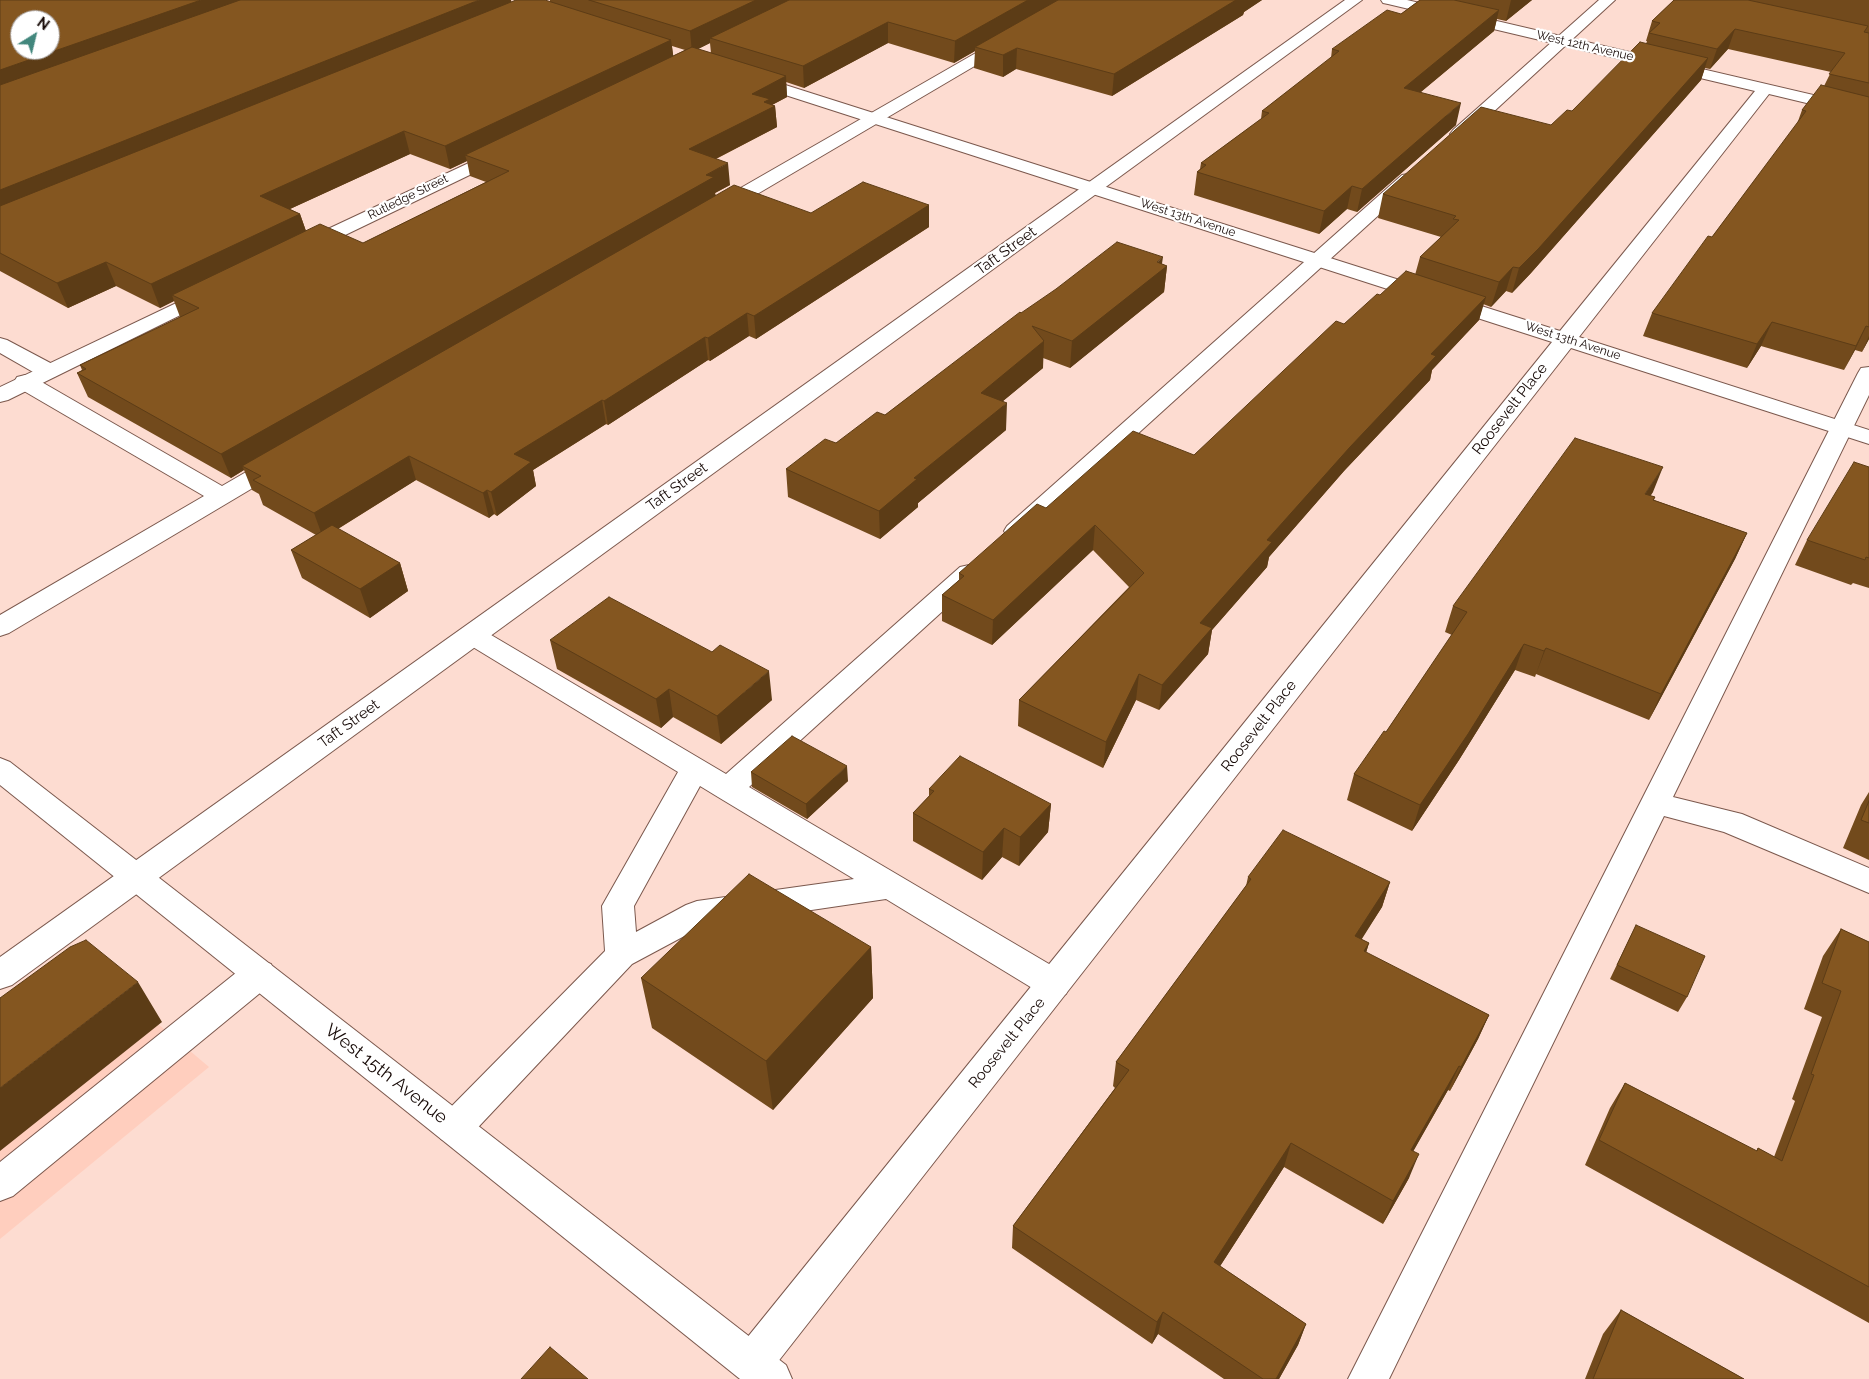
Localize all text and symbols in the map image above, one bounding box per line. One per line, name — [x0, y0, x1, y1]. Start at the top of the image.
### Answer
north arrow — [10, 10, 60, 60]
text: N — [34, 14, 52, 33]
street label: West 12th Avenue — [1535, 28, 1635, 64]
street label: Rutledge Street — [366, 171, 450, 223]
street label: West 13th Avenue — [1139, 196, 1237, 240]
street label: Taft Street — [972, 223, 1040, 279]
street label: West 13th Avenue — [1524, 319, 1622, 363]
street label: Roosevelt Place — [1469, 360, 1551, 458]
street label: Taft Street — [643, 459, 711, 515]
street label: Roosevelt Place — [1218, 677, 1300, 775]
street label: Taft Street — [315, 696, 383, 752]
street label: Roosevelt Place — [965, 994, 1049, 1092]
street label: West 15th Avenue — [321, 1020, 451, 1128]

